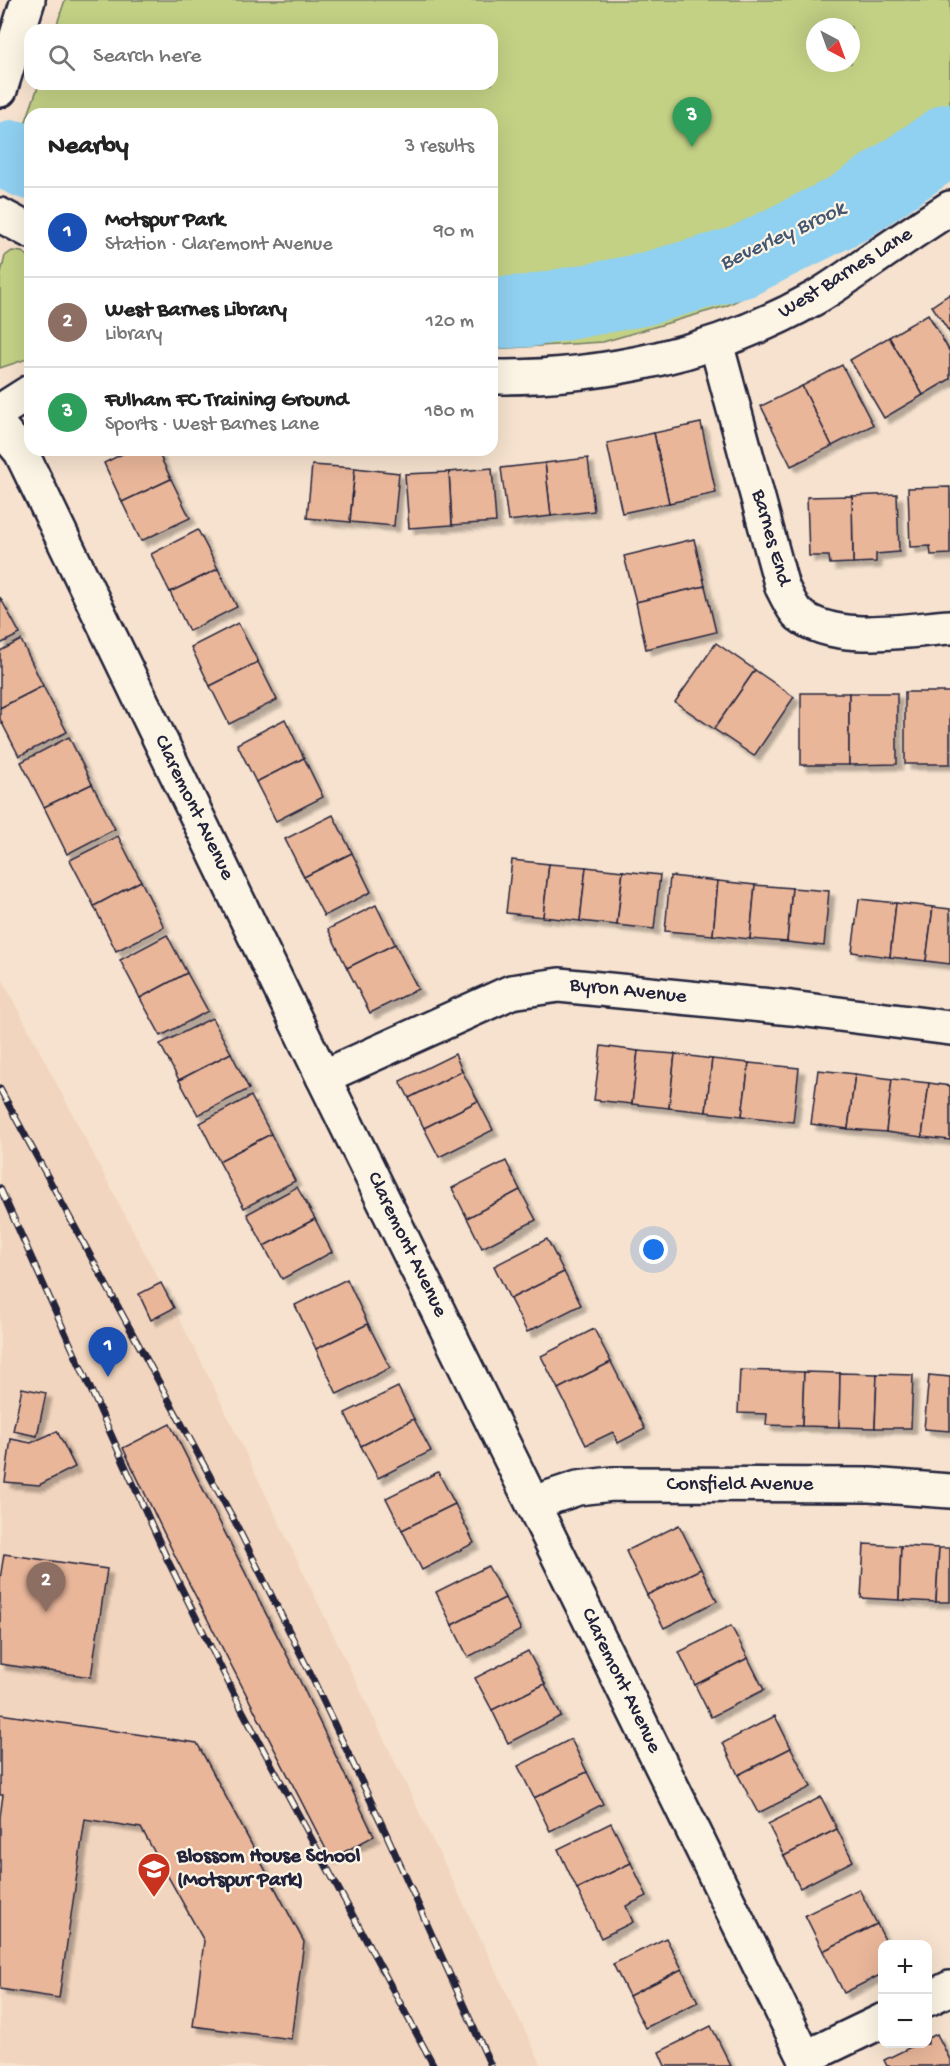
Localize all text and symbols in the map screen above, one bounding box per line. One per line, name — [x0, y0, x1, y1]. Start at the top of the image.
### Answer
north arrow — [806, 18, 860, 72]
search box — [24, 24, 498, 90]
icon: search — [45, 41, 78, 74]
text: Search here — [93, 44, 201, 70]
pin: 3 — [672, 98, 712, 147]
text: Nearby — [48, 132, 129, 163]
text: 3 results — [405, 136, 474, 159]
water label: Beverley Brook — [716, 196, 852, 277]
text: Motspur Park — [105, 208, 225, 234]
text: 1 — [63, 221, 72, 244]
text: 90 m — [434, 221, 474, 244]
street label: West Barnes Lane — [774, 222, 919, 325]
text: Station · Claremont Avenue — [105, 234, 333, 257]
text: West Barnes Library — [105, 298, 287, 324]
text: 2 — [63, 311, 72, 334]
text: 120 m — [426, 311, 474, 334]
text: Library — [105, 324, 162, 347]
text: Fulham FC Training Ground — [105, 388, 348, 414]
text: 3 — [62, 401, 73, 424]
text: 180 m — [425, 401, 474, 424]
text: Sports · West Barnes Lane — [105, 414, 319, 437]
street label: Barnes End — [744, 486, 796, 591]
street label: Claremont Avenue — [147, 731, 239, 886]
street label: Byron Avenue — [567, 973, 689, 1011]
street label: Claremont Avenue — [360, 1168, 452, 1323]
your location — [639, 1235, 668, 1264]
pin: 1 — [88, 1328, 128, 1377]
street label: Consfield Avenue — [667, 1473, 815, 1498]
pin: 2 — [26, 1562, 66, 1612]
street label: Claremont Avenue — [574, 1604, 666, 1759]
place label: Blossom House School (Motspur Park) — [176, 1845, 361, 1894]
school or university icon: Blossom House School (Motspur Park) — [136, 1851, 172, 1898]
map controls — [878, 1940, 932, 2048]
button: + — [878, 1940, 932, 1994]
button: − — [878, 1994, 932, 2048]

